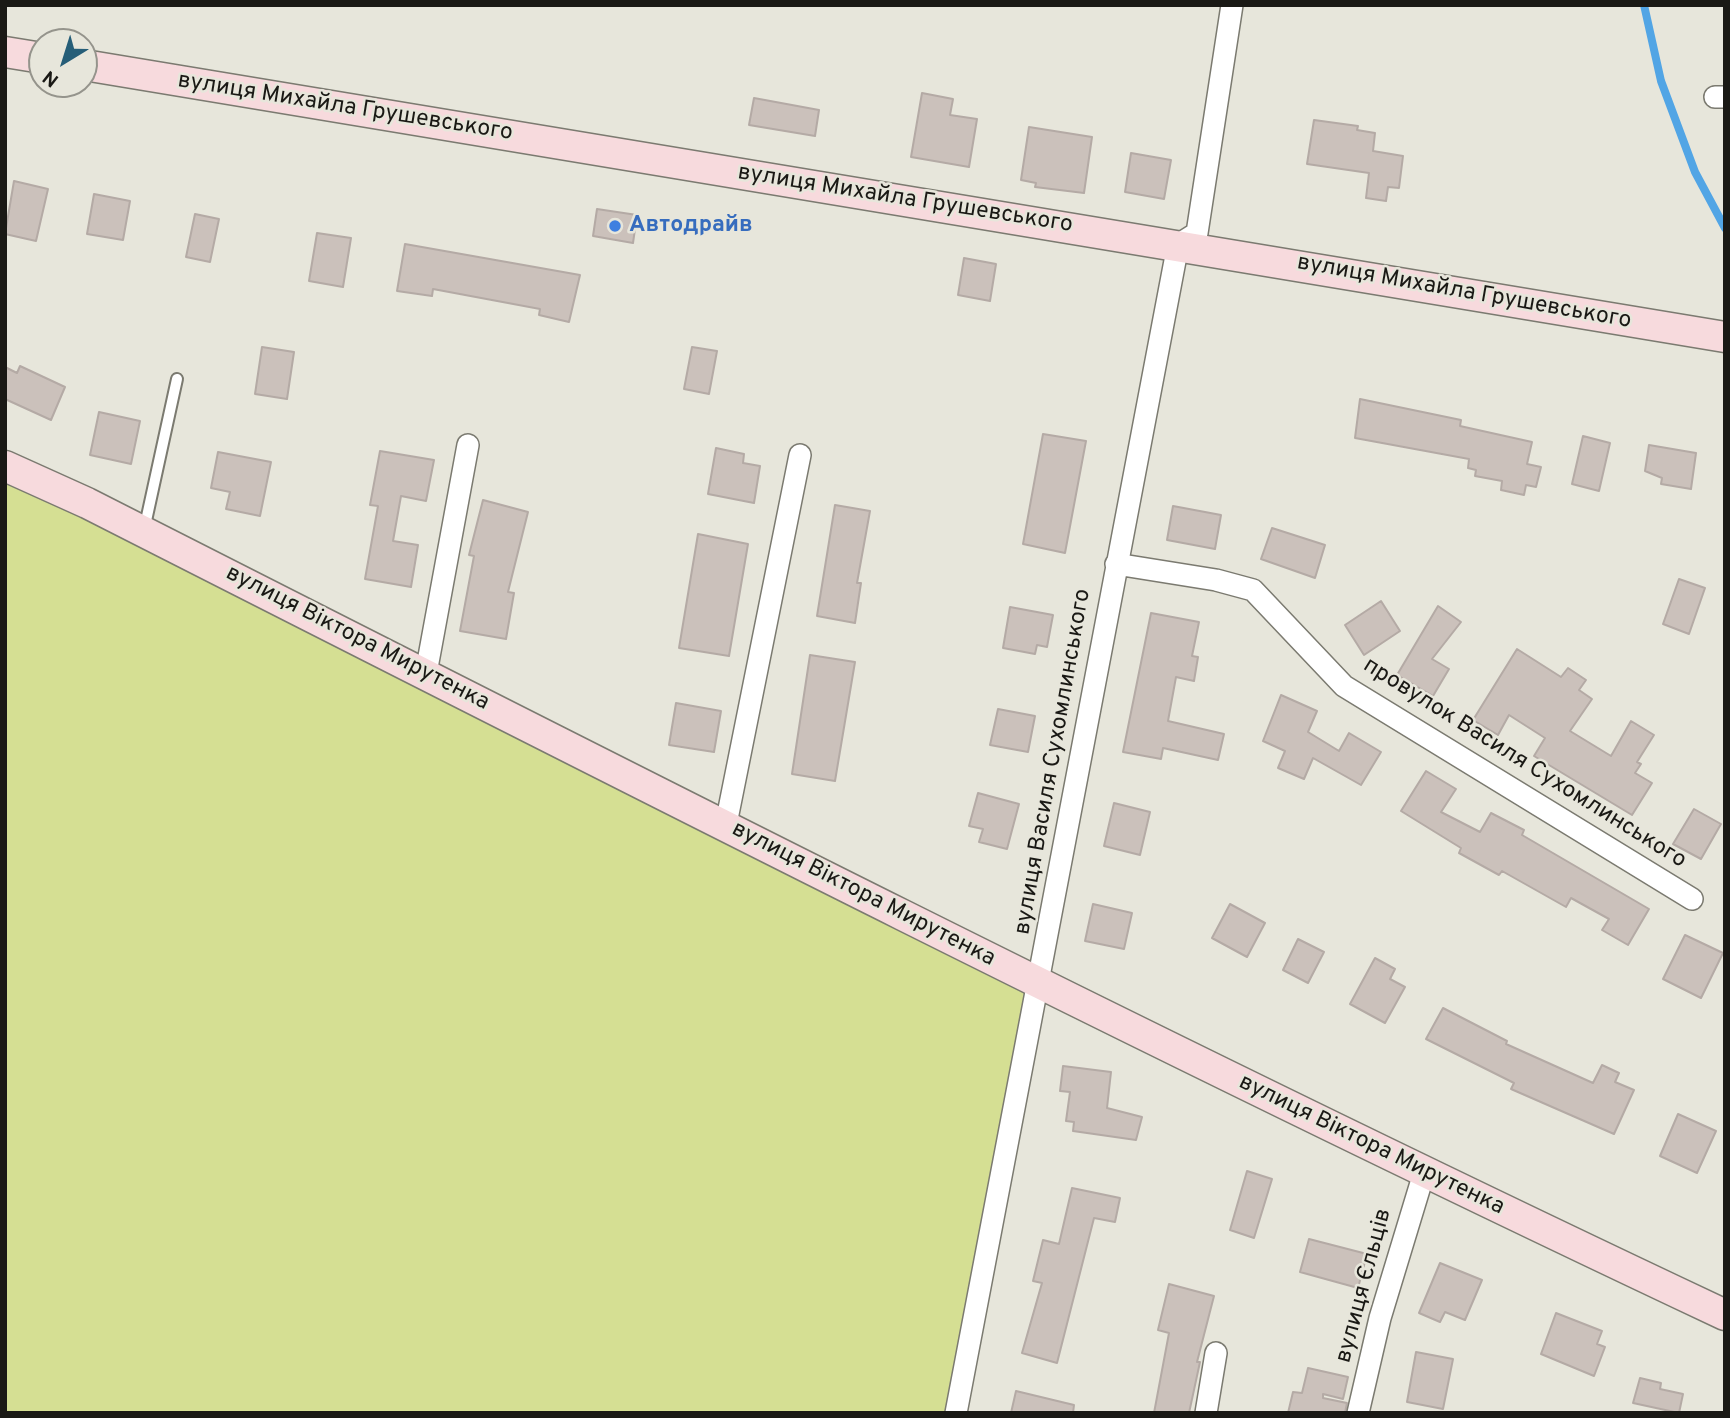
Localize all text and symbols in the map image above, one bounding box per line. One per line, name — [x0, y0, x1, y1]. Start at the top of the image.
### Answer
north arrow — [28, 28, 98, 98]
text: N — [39, 64, 64, 92]
street label: вулиця Михайла Грушевського — [176, 68, 514, 148]
street label: вулиця Михайла Грушевського — [736, 160, 1074, 240]
place label: Автодрайв — [629, 212, 753, 240]
marker: Автодрайв — [607, 218, 623, 234]
street label: вулиця Михайла Грушевського — [1295, 250, 1633, 336]
street label: вулиця Віктора Мирутенка — [221, 560, 493, 718]
street label: вулиця Василя Сухомлинського — [1010, 587, 1098, 937]
street label: провулок Василя Сухомлинського — [1357, 653, 1691, 875]
street label: вулиця Віктора Мирутенка — [727, 816, 999, 974]
street label: вулиця Віктора Мирутенка — [1234, 1070, 1508, 1222]
street label: вулиця Єльців — [1331, 1206, 1399, 1366]

